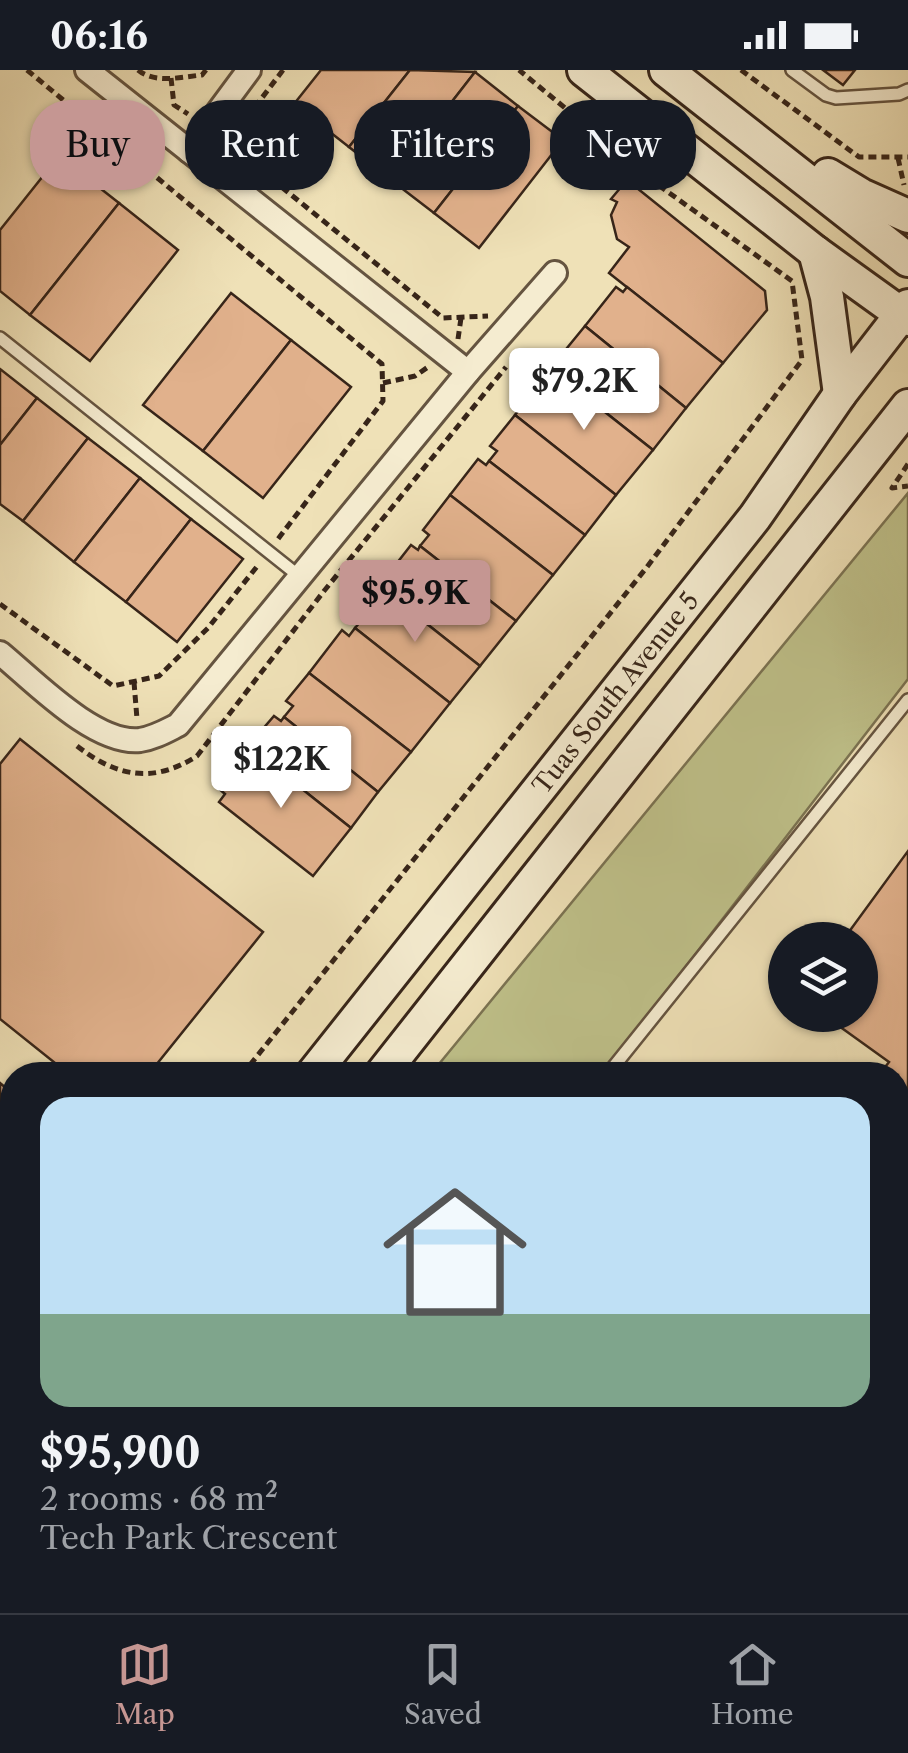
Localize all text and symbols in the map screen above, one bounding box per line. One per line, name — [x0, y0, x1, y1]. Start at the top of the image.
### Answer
text: 06:16 — [50, 12, 148, 59]
chip: Buy — [30, 100, 165, 190]
chip: Rent — [185, 100, 334, 190]
chip: Filters — [354, 100, 530, 190]
chip: New — [550, 100, 696, 190]
pin: $79.2K — [503, 348, 665, 433]
text: $79.2K — [531, 361, 637, 400]
pin: $95.9K — [334, 560, 496, 645]
text: $95.9K — [361, 573, 469, 612]
street label: Tuas South Avenue 5 — [526, 586, 705, 800]
pin: $122K — [211, 726, 351, 811]
text: $122K — [233, 739, 329, 778]
map controls — [768, 922, 878, 1032]
button: layers — [768, 922, 878, 1032]
icon: home — [365, 1162, 545, 1342]
text: $95,900 — [40, 1427, 201, 1479]
text: 2 rooms · 68 m² — [40, 1479, 278, 1518]
text: Tech Park Crescent — [40, 1518, 337, 1557]
tab: Map — [115, 1637, 175, 1731]
tab: Saved — [404, 1637, 482, 1731]
tab: Home — [711, 1637, 793, 1731]

